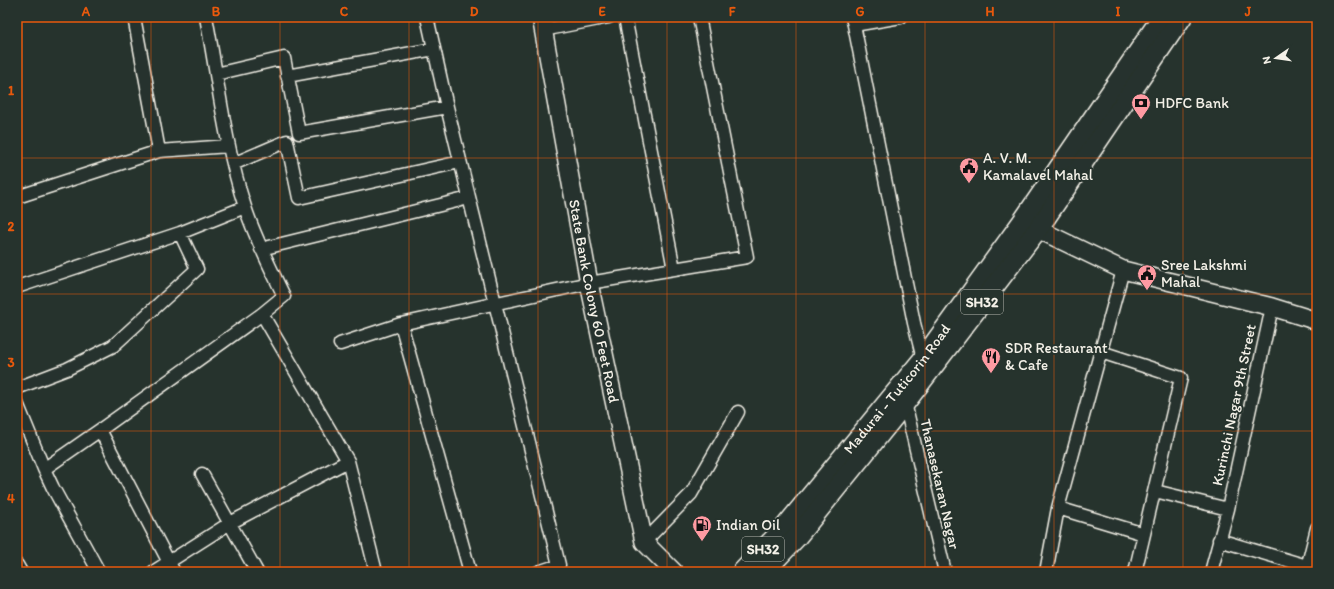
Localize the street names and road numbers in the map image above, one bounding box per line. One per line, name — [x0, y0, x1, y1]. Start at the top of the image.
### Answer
street label: State Bank Colony 60 Feet Road — [565, 198, 623, 404]
road number: SH32 — [961, 290, 1003, 314]
street label: Madurai - Tuticorin Road — [840, 321, 954, 458]
street label: Kurinchi Nagar 9th Street — [1208, 322, 1260, 487]
street label: Thanasekaran Nagar — [916, 417, 964, 551]
road number: SH32 — [742, 537, 784, 561]

